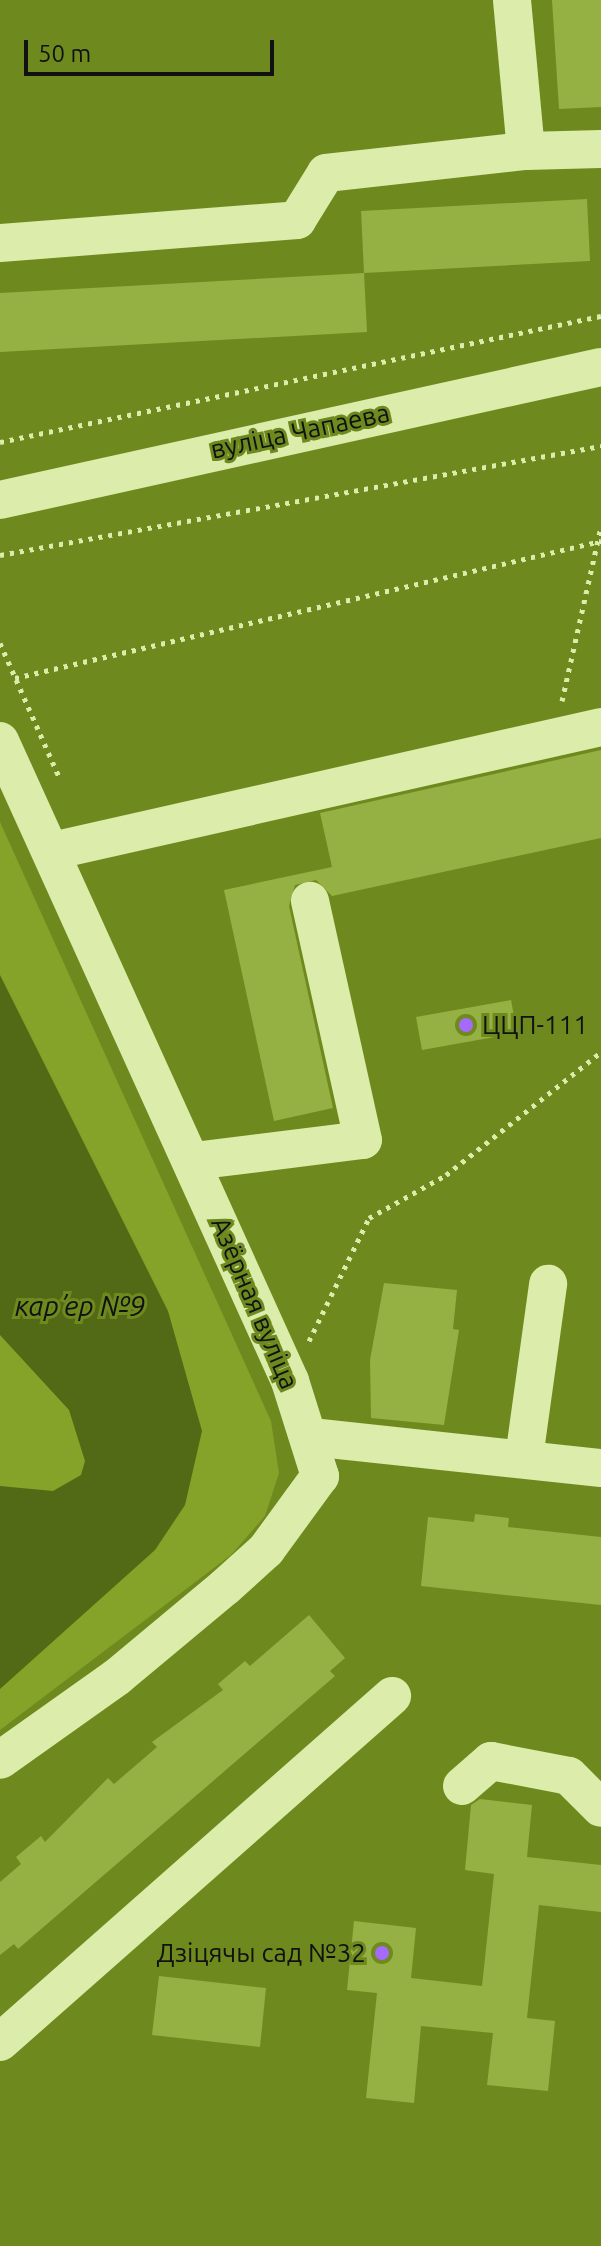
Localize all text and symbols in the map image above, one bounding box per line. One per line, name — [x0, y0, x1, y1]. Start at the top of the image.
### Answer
scale bar — [28, 24, 278, 74]
text: 50 m — [38, 40, 91, 67]
street label: вуліца Чапаева — [208, 397, 392, 465]
place label: ЦЦП-111 — [482, 1009, 588, 1041]
marker: ЦЦП-111 — [457, 1016, 475, 1034]
street label: Азёрная вуліца — [205, 1212, 305, 1394]
water label: карʼер №9 — [15, 1289, 145, 1323]
place label: Дзіцячы сад №32 — [157, 1937, 366, 1969]
marker: Дзіцячы сад №32 — [373, 1944, 391, 1962]

